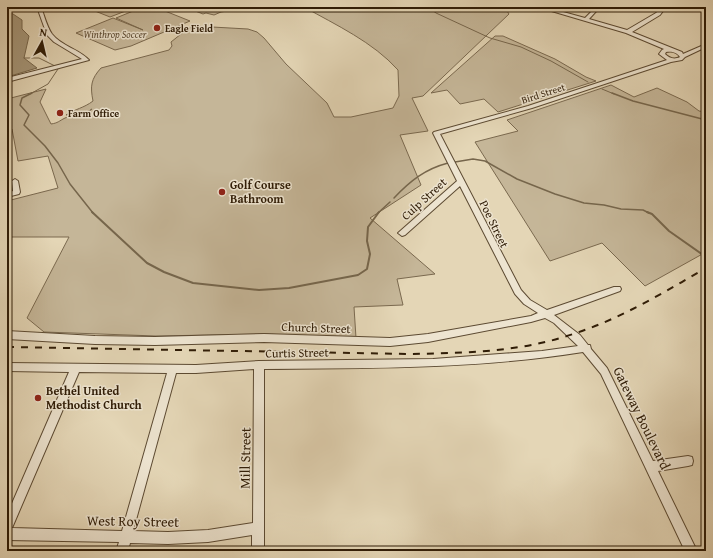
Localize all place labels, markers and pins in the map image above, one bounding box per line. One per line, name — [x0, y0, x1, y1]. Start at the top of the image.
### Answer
place label: Eagle Field — [165, 21, 213, 36]
marker: Eagle Field — [152, 23, 162, 33]
place label: Farm Office — [68, 106, 119, 121]
marker: Farm Office — [55, 108, 65, 118]
place label: Golf Course Bathroom — [230, 176, 291, 207]
marker: Golf Course Bathroom — [217, 187, 227, 197]
place label: Bethel United Methodist Church — [46, 382, 142, 413]
marker: Bethel United Methodist Church — [33, 393, 43, 403]

